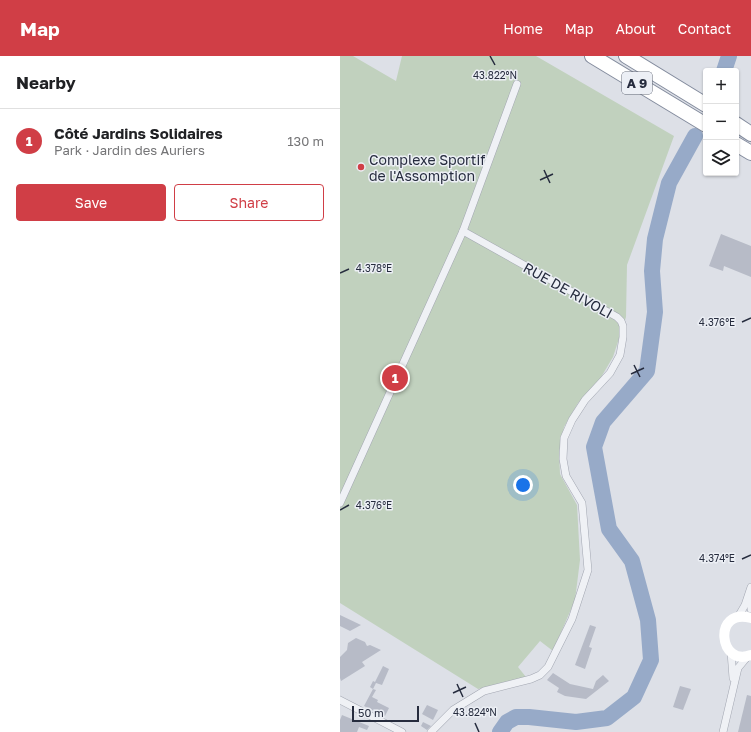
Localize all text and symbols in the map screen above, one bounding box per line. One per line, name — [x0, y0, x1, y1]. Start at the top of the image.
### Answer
text: Map — [20, 17, 60, 40]
text: Home — [503, 20, 543, 37]
text: Map — [565, 20, 593, 37]
text: About — [615, 20, 656, 37]
text: Contact — [678, 20, 731, 37]
map controls — [703, 68, 739, 176]
button: + — [703, 68, 739, 104]
text: 43.822°N — [473, 69, 517, 81]
text: Nearby — [16, 72, 76, 93]
road number: A 9 — [622, 72, 652, 94]
button: − — [703, 104, 739, 140]
text: Côté Jardins Solidaires — [54, 124, 223, 142]
text: 1 — [26, 133, 32, 149]
text: 130 m — [287, 133, 324, 149]
button: layers — [703, 140, 739, 176]
text: Park · Jardin des Auriers — [54, 142, 205, 158]
place label: Complexe Sportif de l'Assomption — [369, 151, 485, 184]
marker: Complexe Sportif de l'Assomption — [356, 162, 366, 172]
button: Save — [16, 184, 166, 221]
button: Share — [174, 184, 324, 221]
street label: RUE DE RIVOLI — [520, 259, 616, 321]
text: 4.378°E — [356, 262, 392, 274]
text: 4.376°E — [699, 316, 735, 328]
pin: 1 — [382, 363, 408, 393]
your location — [513, 475, 533, 495]
text: 4.376°E — [356, 499, 392, 511]
text: 4.374°E — [699, 552, 735, 564]
scale bar — [352, 704, 419, 723]
text: 50 m — [358, 706, 384, 719]
text: 43.824°N — [453, 706, 497, 718]

